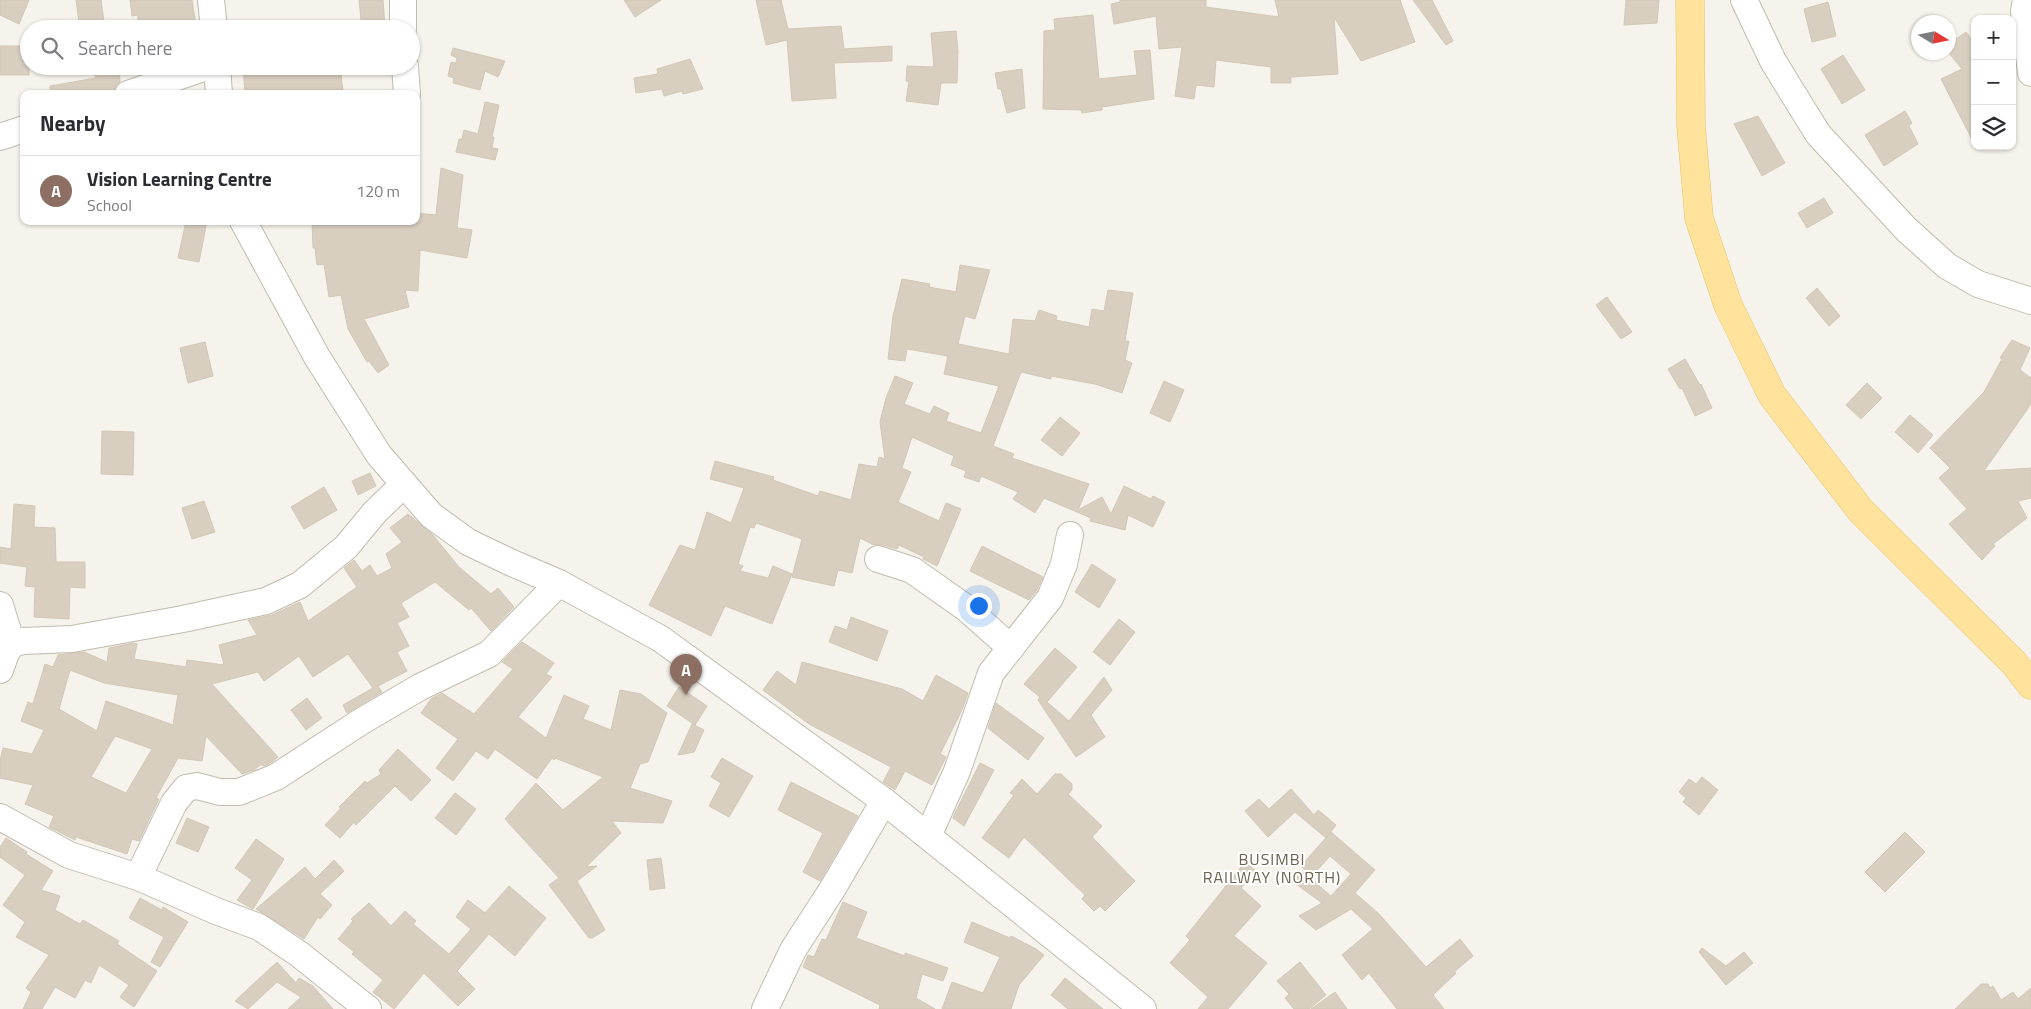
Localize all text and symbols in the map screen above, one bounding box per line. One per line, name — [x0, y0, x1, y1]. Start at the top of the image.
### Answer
north arrow — [1911, 15, 1956, 60]
map controls — [1971, 15, 2016, 150]
button: + — [1971, 15, 2016, 60]
search box — [20, 20, 420, 75]
text: Search here — [78, 33, 172, 62]
icon: search — [38, 34, 66, 62]
button: − — [1971, 60, 2016, 105]
button: layers — [1971, 105, 2016, 150]
text: Nearby — [40, 107, 105, 139]
text: Vision Learning Centre — [87, 164, 272, 193]
text: A — [51, 179, 61, 203]
text: 120 m — [356, 179, 400, 203]
text: School — [87, 193, 132, 217]
your location — [966, 593, 992, 619]
pin: A — [670, 654, 702, 695]
district label: BUSIMBI RAILWAY (NORTH) — [1203, 847, 1341, 889]

